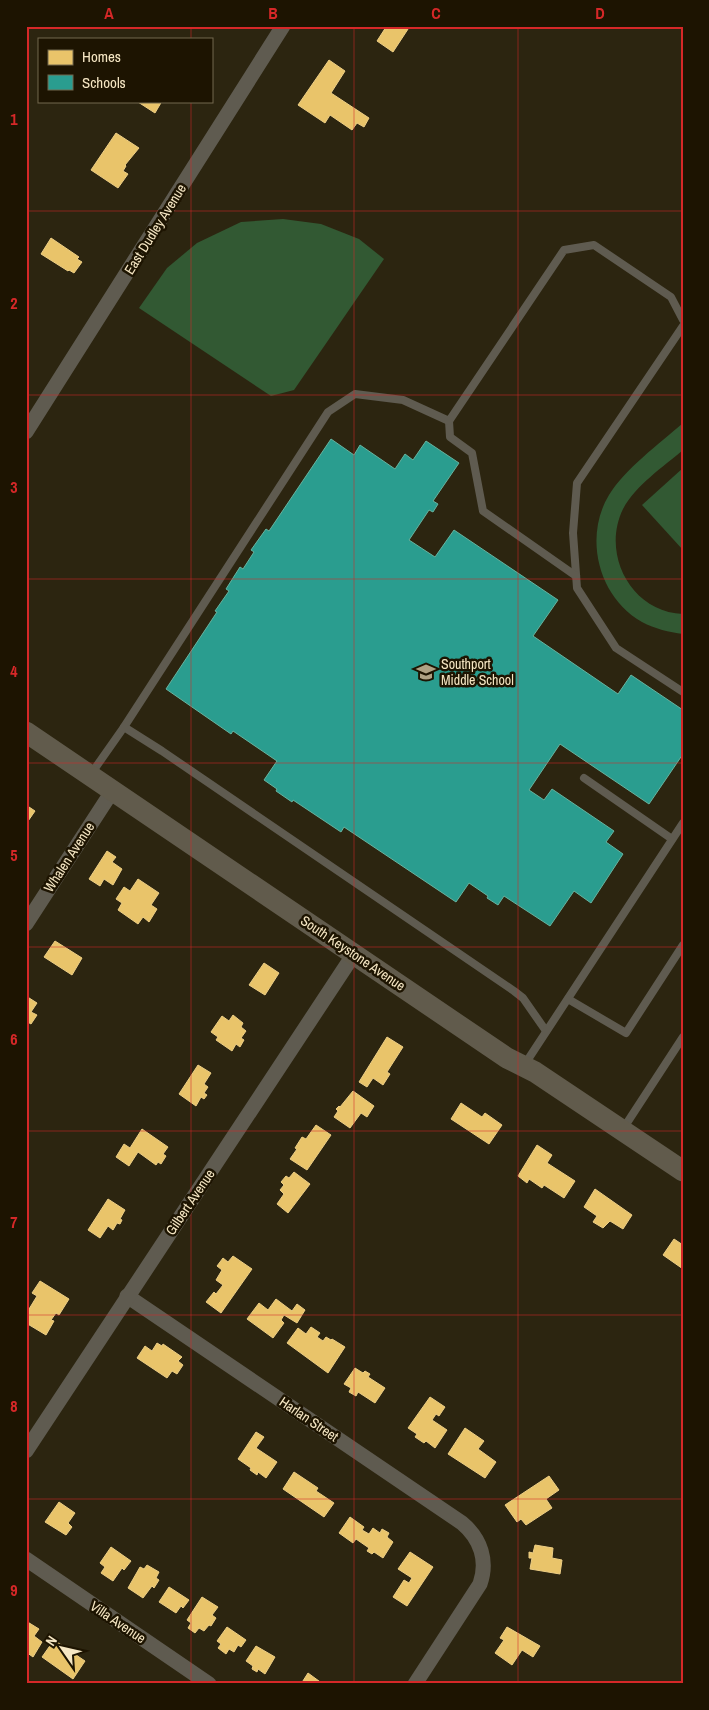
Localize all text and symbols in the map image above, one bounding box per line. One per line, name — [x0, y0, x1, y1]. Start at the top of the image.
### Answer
text: A — [104, 2, 114, 24]
text: B — [268, 2, 278, 24]
text: C — [431, 2, 441, 24]
text: D — [595, 2, 605, 24]
legend — [38, 38, 212, 102]
text: Homes — [82, 46, 121, 67]
text: Schools — [82, 72, 126, 93]
text: 1 — [10, 108, 18, 130]
street label: East Dudley Avenue — [120, 180, 190, 278]
text: 2 — [10, 292, 18, 314]
text: 3 — [10, 476, 18, 498]
place label: Southport Middle School — [441, 655, 514, 689]
text: 4 — [10, 660, 18, 682]
school or university icon: Southport Middle School — [415, 661, 437, 683]
street label: Whalen Avenue — [40, 818, 98, 896]
text: 5 — [10, 844, 18, 866]
street label: South Keystone Avenue — [297, 911, 409, 995]
text: 6 — [10, 1028, 18, 1050]
street label: Gilbert Avenue — [161, 1166, 219, 1238]
text: 7 — [10, 1211, 18, 1233]
street label: Harlan Street — [276, 1393, 342, 1445]
text: 8 — [10, 1395, 18, 1417]
text: 9 — [10, 1579, 18, 1601]
street label: Villa Avenue — [87, 1597, 149, 1647]
north arrow — [38, 1622, 88, 1672]
text: N — [41, 1632, 61, 1649]

